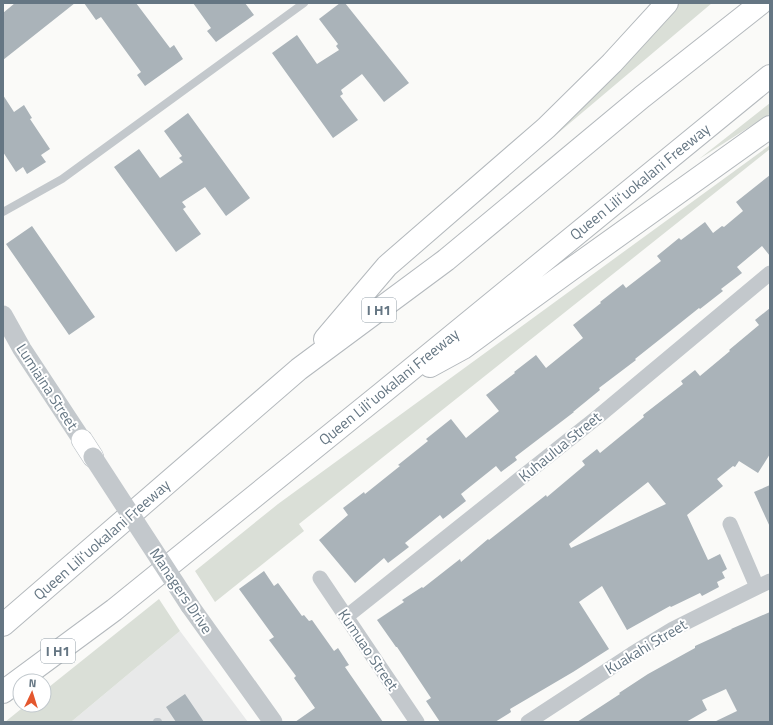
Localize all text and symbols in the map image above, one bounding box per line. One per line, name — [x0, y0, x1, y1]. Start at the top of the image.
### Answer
street label: Queen Liliʻuokalani Freeway — [565, 118, 715, 246]
road number: I H1 — [362, 298, 396, 322]
street label: Queen Liliʻuokalani Freeway — [314, 323, 464, 451]
street label: Lumiaina Street — [11, 339, 84, 435]
street label: Kuhaulua Street — [513, 406, 607, 487]
street label: Queen Liliʻuokalani Freeway — [28, 474, 175, 606]
street label: Managers Drive — [144, 543, 219, 638]
street label: Kumuao Street — [333, 604, 405, 696]
street label: Kuakahi Street — [600, 613, 692, 680]
road number: I H1 — [41, 639, 75, 663]
north arrow — [12, 673, 52, 713]
text: N — [28, 675, 37, 691]

